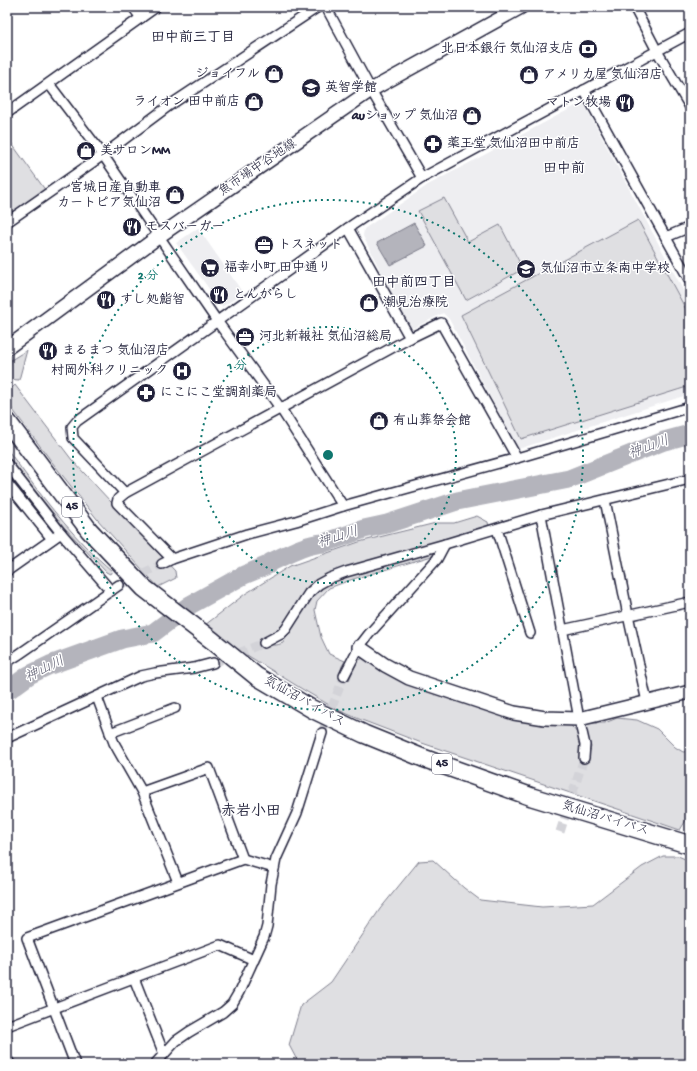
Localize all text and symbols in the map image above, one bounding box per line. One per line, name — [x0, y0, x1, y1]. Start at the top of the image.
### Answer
district label: 田中前三丁目 — [151, 30, 235, 47]
bank icon: 北日本銀行 気仙沼支店 — [577, 38, 599, 60]
place label: 北日本銀行 気仙沼支店 — [441, 41, 574, 57]
shop icon: ジョイフル — [263, 63, 285, 85]
shop icon: アメリカ屋 気仙沼店 — [518, 64, 540, 86]
place label: ジョイフル — [195, 67, 260, 82]
place label: アメリカ屋 気仙沼店 — [543, 67, 663, 83]
school or university icon: 英智学館 — [300, 77, 322, 99]
place label: 英智学館 — [325, 80, 377, 96]
shop icon: ライオン 田中前店 — [243, 91, 265, 113]
restaurant icon: マトン牧場 — [614, 92, 636, 114]
place label: ライオン 田中前店 — [133, 94, 240, 110]
place label: マトン牧場 — [546, 95, 611, 111]
shop icon: auショップ 気仙沼 — [461, 105, 483, 127]
place label: auショップ 気仙沼 — [351, 108, 458, 124]
pharmacy icon: 薬王堂 気仙沼田中前店 — [422, 133, 444, 155]
street label: 魚市場中谷地線 — [216, 135, 301, 200]
place label: 薬王堂 気仙沼田中前店 — [447, 136, 580, 152]
shop icon: 美サロンMM — [75, 140, 97, 162]
place label: 美サロンMM — [100, 143, 171, 159]
district label: 田中前 — [543, 161, 585, 178]
place label: 宮城日産自動車 カートピア気仙沼 — [57, 180, 161, 211]
shop icon: 宮城日産自動車 カートピア気仙沼 — [164, 184, 186, 206]
restaurant icon: モスバーガー — [121, 216, 143, 238]
place label: モスバーガー — [146, 220, 224, 235]
office icon: トスネット — [253, 234, 275, 256]
place label: トスネット — [278, 238, 342, 253]
supermarket icon: 福幸小町 田中通り — [199, 257, 221, 279]
school or university icon: 気仙沼市立条南中学校 — [515, 258, 537, 280]
place label: 福幸小町 田中通り — [224, 260, 331, 276]
place label: 気仙沼市立条南中学校 — [540, 261, 670, 277]
text: 2 分 — [138, 269, 158, 284]
district label: 田中前四丁目 — [372, 275, 456, 292]
restaurant icon: とんがらし — [208, 284, 230, 306]
place label: とんがらし — [233, 288, 298, 303]
restaurant icon: すし処鮨智 — [95, 289, 117, 311]
place label: すし処鮨智 — [120, 292, 185, 308]
shop icon: 潮見治療院 — [358, 292, 380, 314]
place label: 潮見治療院 — [383, 294, 448, 311]
office icon: 河北新報社 気仙沼総局 — [234, 326, 256, 348]
place label: 河北新報社 気仙沼総局 — [259, 329, 392, 345]
restaurant icon: まるまつ 気仙沼店 — [37, 340, 59, 362]
place label: まるまつ 気仙沼店 — [62, 343, 169, 359]
text: 1 分 — [226, 359, 247, 374]
hospital icon: 村岡外科クリニック — [171, 360, 193, 382]
place label: 村岡外科クリニック — [51, 363, 168, 379]
pharmacy icon: にこにこ堂調剤薬局 — [135, 382, 157, 404]
place label: にこにこ堂調剤薬局 — [160, 385, 277, 401]
shop icon: 有山葬祭会館 — [368, 410, 390, 432]
place label: 有山葬祭会館 — [393, 413, 471, 429]
water label: 神山川 — [626, 432, 672, 463]
centre of rings — [321, 448, 335, 462]
road number: 45 — [62, 497, 82, 517]
water label: 神山川 — [315, 523, 361, 552]
water label: 神山川 — [22, 652, 68, 687]
street label: 気仙沼バイパス — [261, 673, 348, 731]
road number: 45 — [432, 754, 452, 774]
street label: 気仙沼バイパス — [559, 798, 651, 839]
district label: 赤岩小田 — [221, 802, 281, 821]

